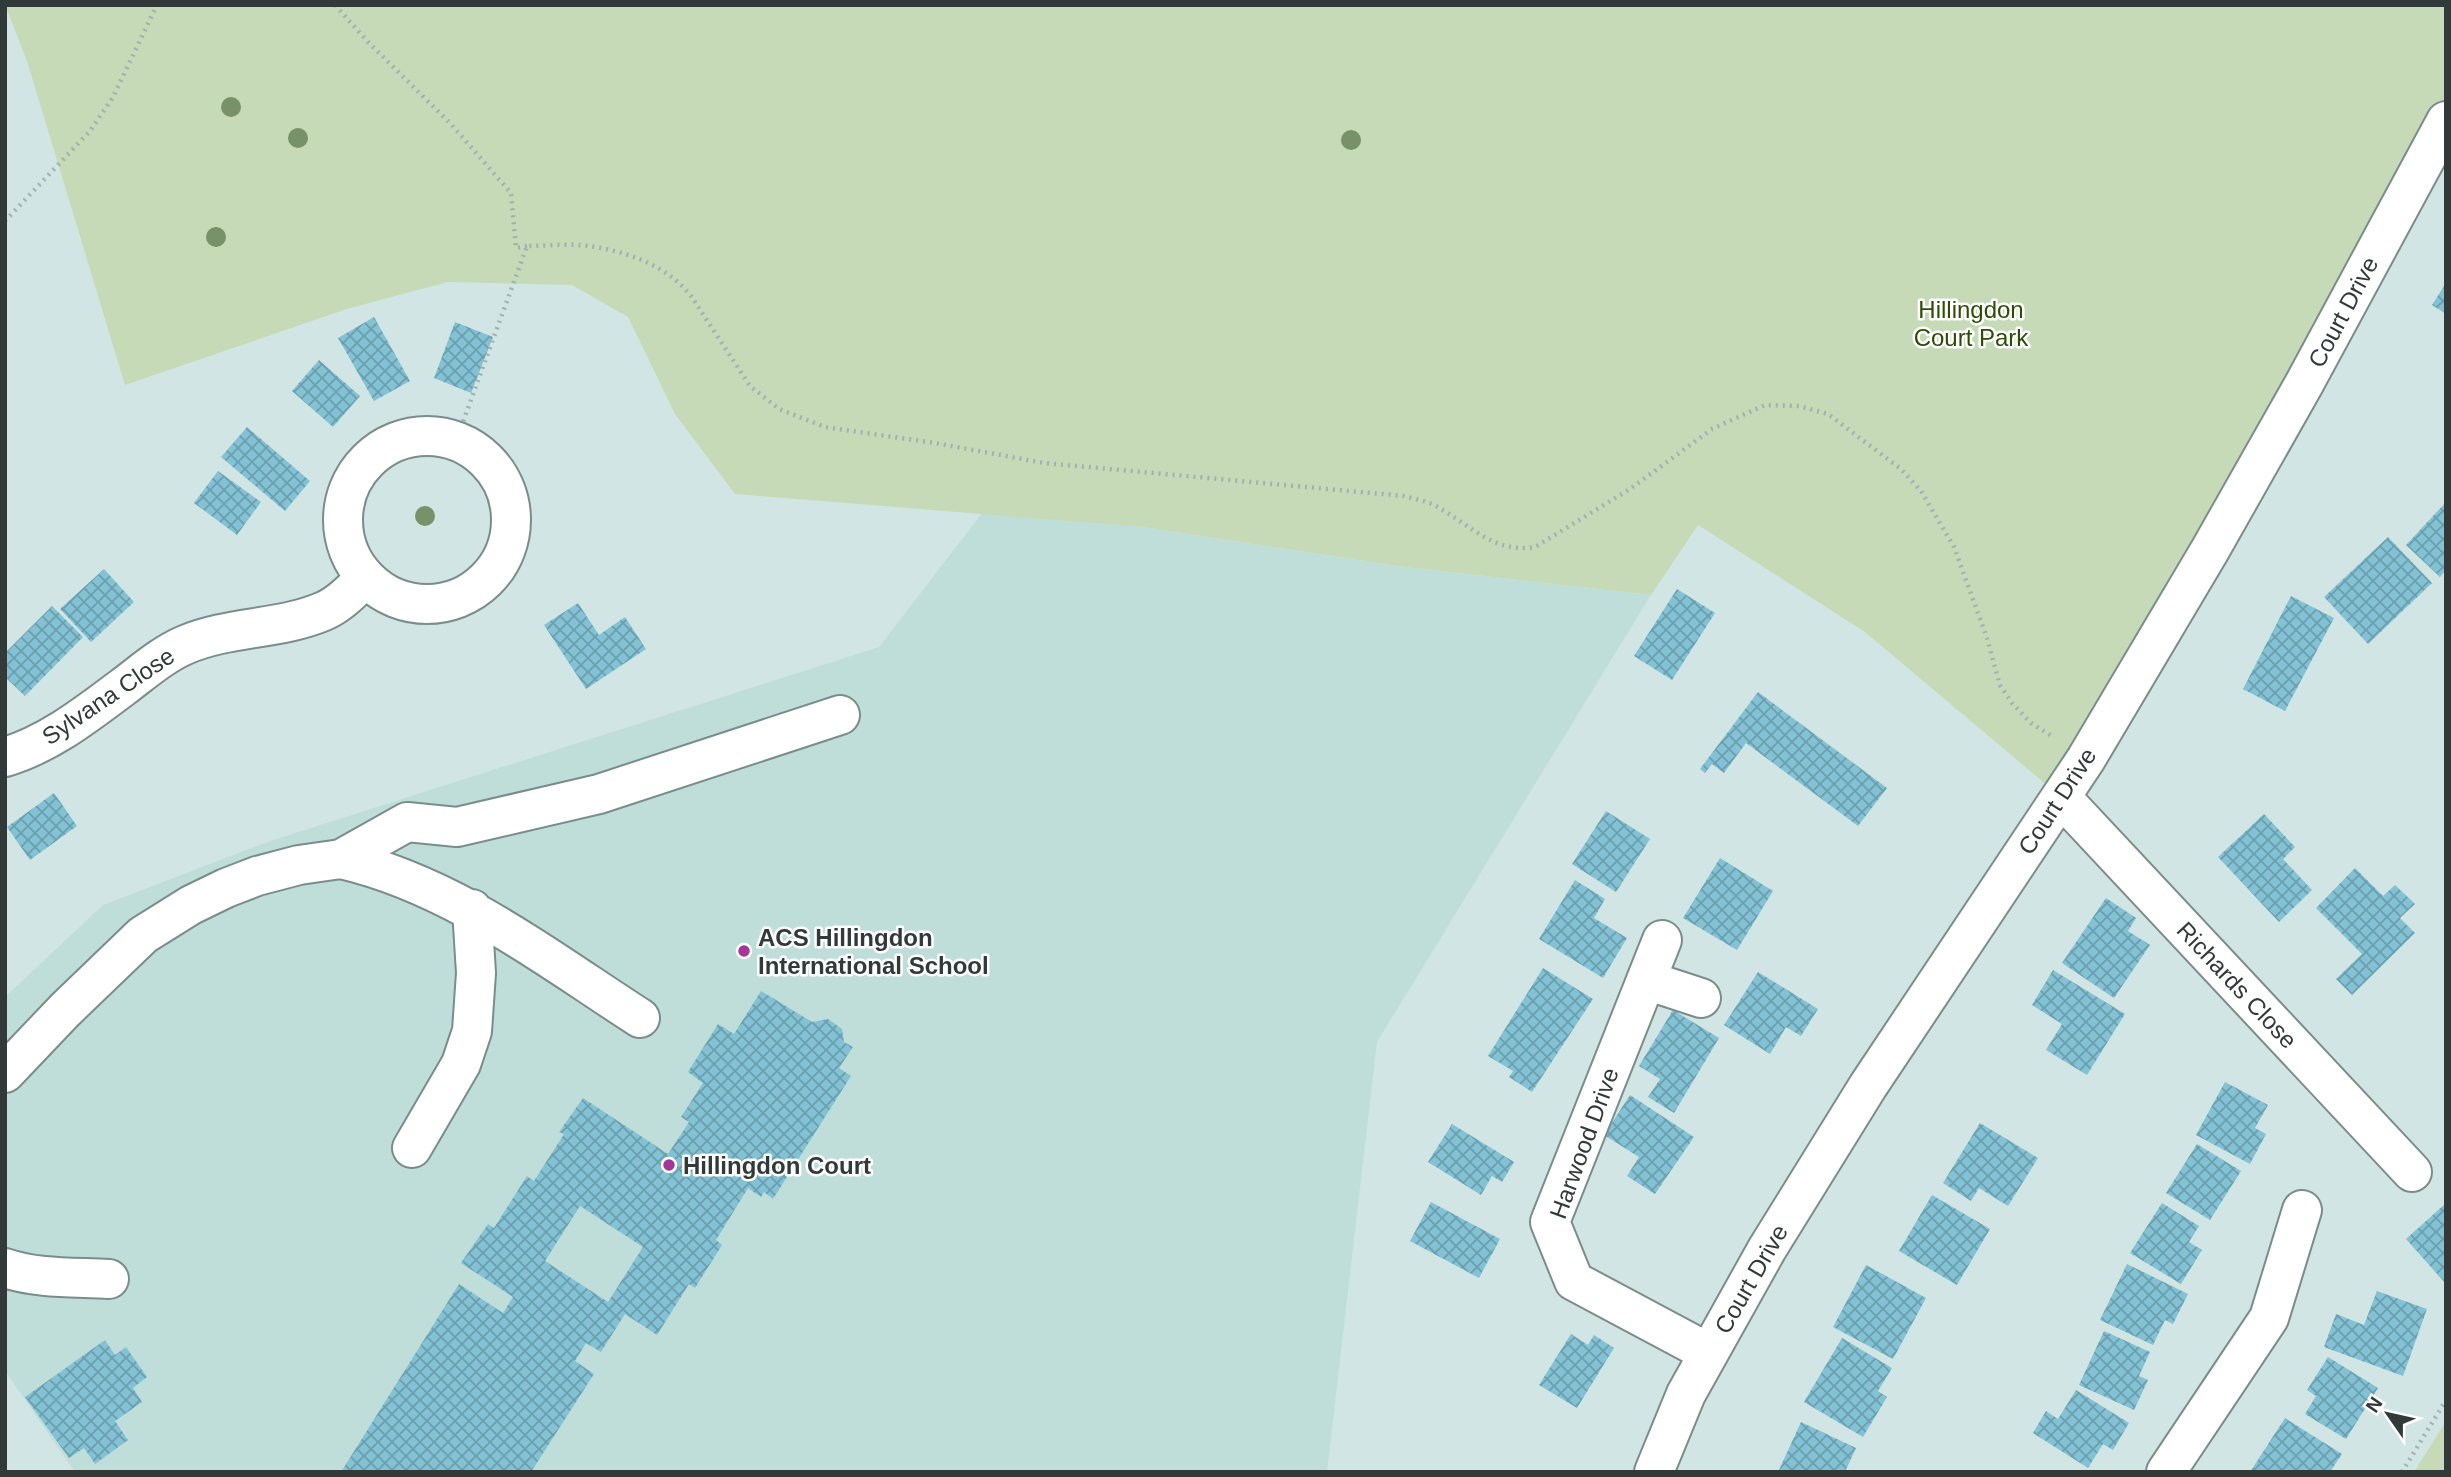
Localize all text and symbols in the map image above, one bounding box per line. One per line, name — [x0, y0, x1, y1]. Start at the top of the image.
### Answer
street label: Court Drive — [2303, 252, 2383, 372]
park label: Hillingdon Court Park — [1914, 296, 2029, 351]
street label: Sylvana Close — [37, 642, 179, 750]
street label: Court Drive — [2013, 743, 2101, 859]
street label: Richards Close — [2172, 916, 2302, 1054]
place label: ACS Hillingdon International School — [758, 924, 989, 979]
marker: ACS Hillingdon International School — [736, 943, 752, 959]
street label: Harwood Drive — [1544, 1064, 1624, 1222]
place label: Hillingdon Court — [683, 1152, 871, 1179]
marker: Hillingdon Court — [661, 1157, 677, 1173]
street label: Court Drive — [1709, 1220, 1793, 1338]
north arrow — [2353, 1379, 2423, 1449]
text: N — [2362, 1393, 2387, 1416]

